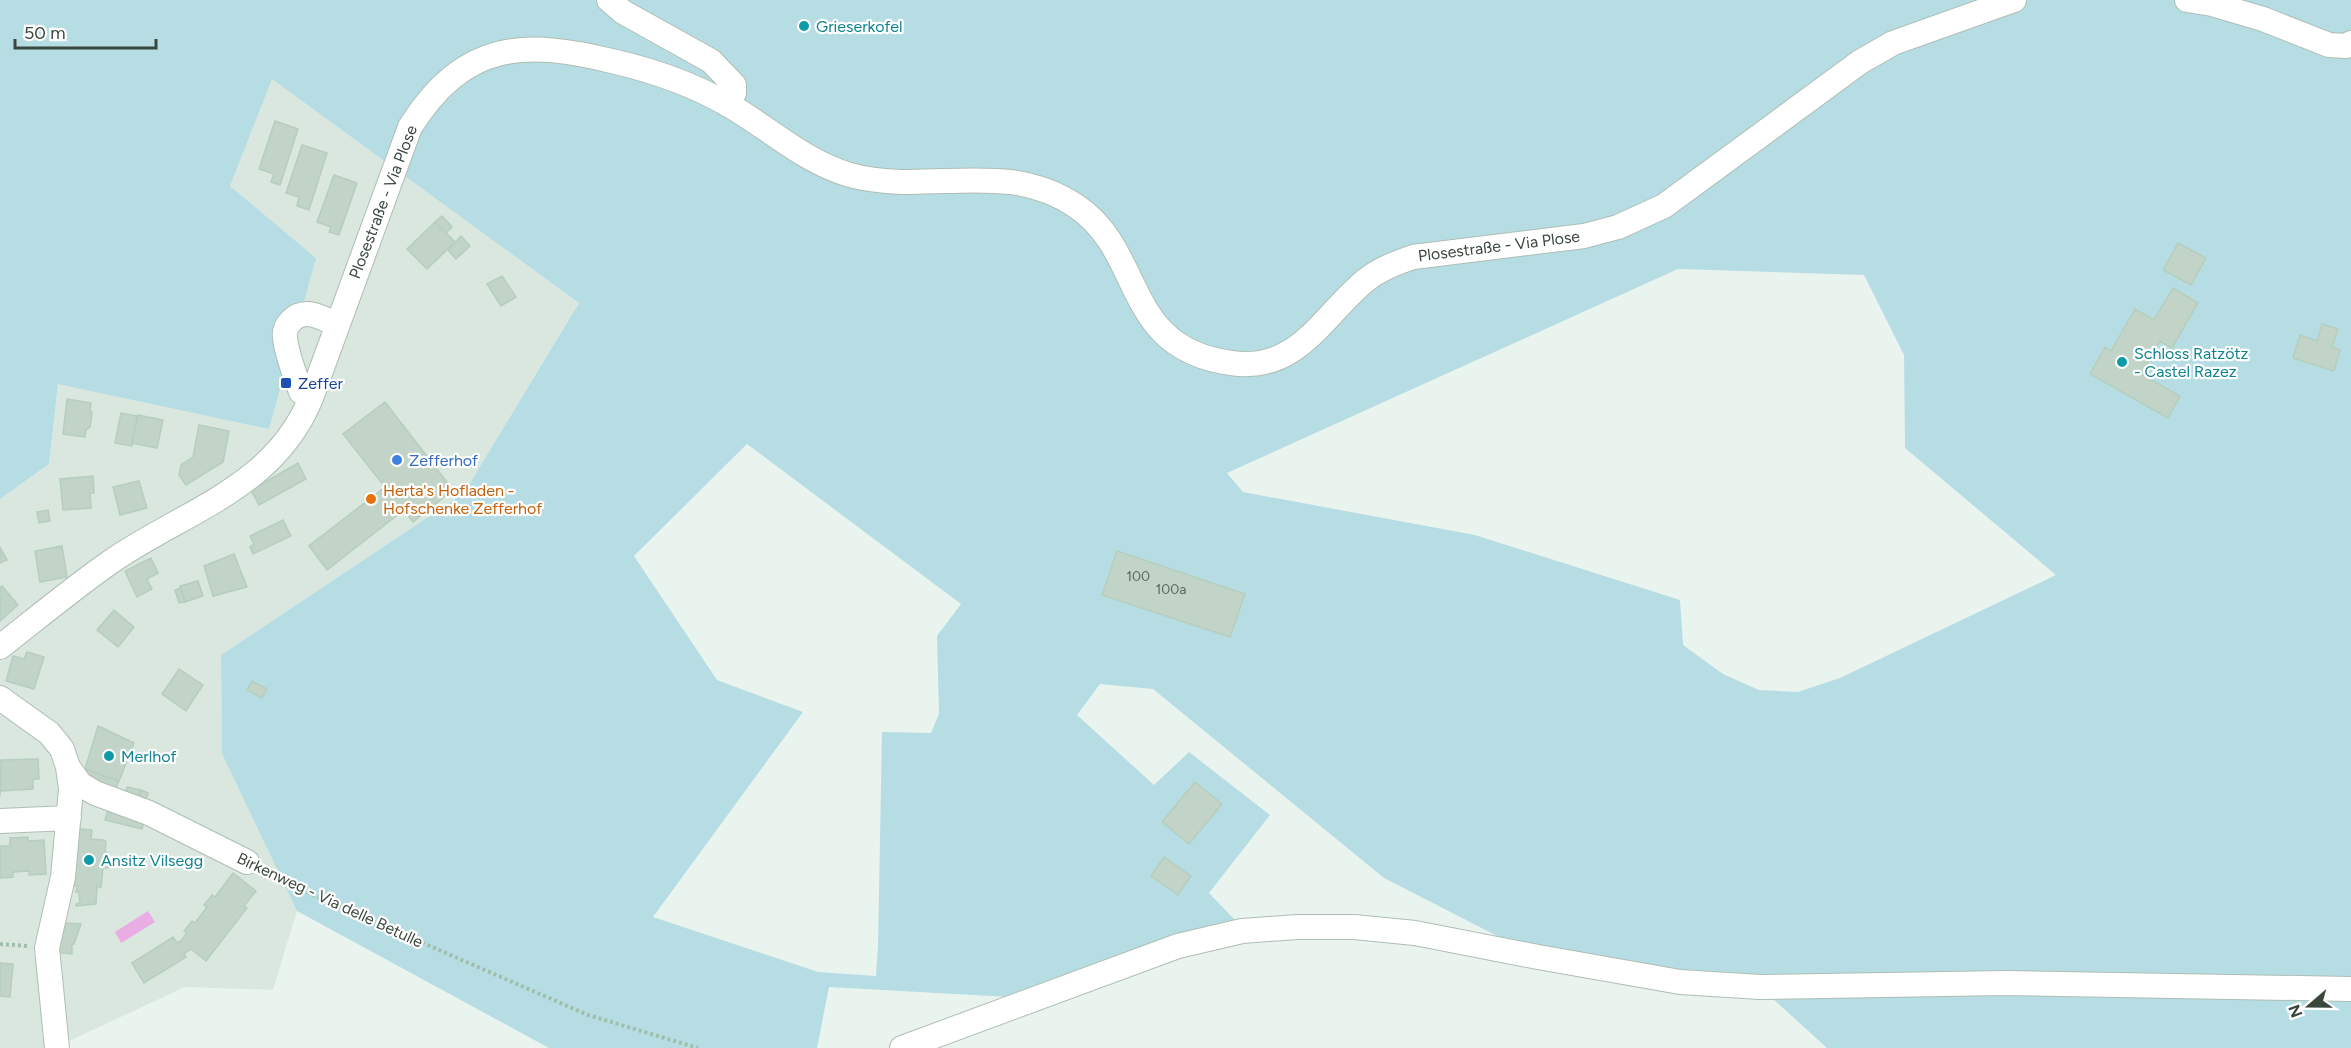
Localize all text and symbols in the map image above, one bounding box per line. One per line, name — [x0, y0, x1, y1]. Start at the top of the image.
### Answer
scale bar — [15, 12, 156, 50]
place label: Grieserkofel — [816, 17, 903, 36]
marker: Grieserkofel — [797, 19, 811, 33]
text: 50 m — [24, 22, 66, 44]
street label: Plosestraße - Via Plose — [345, 122, 421, 281]
street label: Plosestraße - Via Plose — [1417, 227, 1581, 265]
place label: Schloss Ratzötz - Castel Razez — [2134, 344, 2248, 381]
marker: Schloss Ratzötz - Castel Razez — [2115, 355, 2129, 369]
place label: Zeffer — [298, 374, 343, 393]
marker: Zeffer — [279, 376, 293, 390]
place label: Zefferhof — [409, 451, 478, 470]
marker: Zefferhof — [390, 453, 404, 467]
place label: Herta's Hofladen - Hofschenke Zefferhof — [383, 481, 542, 518]
marker: Herta's Hofladen - Hofschenke Zefferhof — [364, 492, 378, 506]
house number: 100 — [1126, 568, 1150, 585]
house number: 100a — [1156, 581, 1186, 598]
place label: Merlhof — [121, 747, 176, 766]
marker: Merlhof — [102, 749, 116, 763]
street label: Birkenweg - Via delle Betulle — [234, 848, 426, 952]
place label: Ansitz Vilsegg — [101, 851, 203, 870]
marker: Ansitz Vilsegg — [82, 853, 96, 867]
north arrow — [2279, 976, 2339, 1036]
text: N — [2284, 1002, 2306, 1020]

